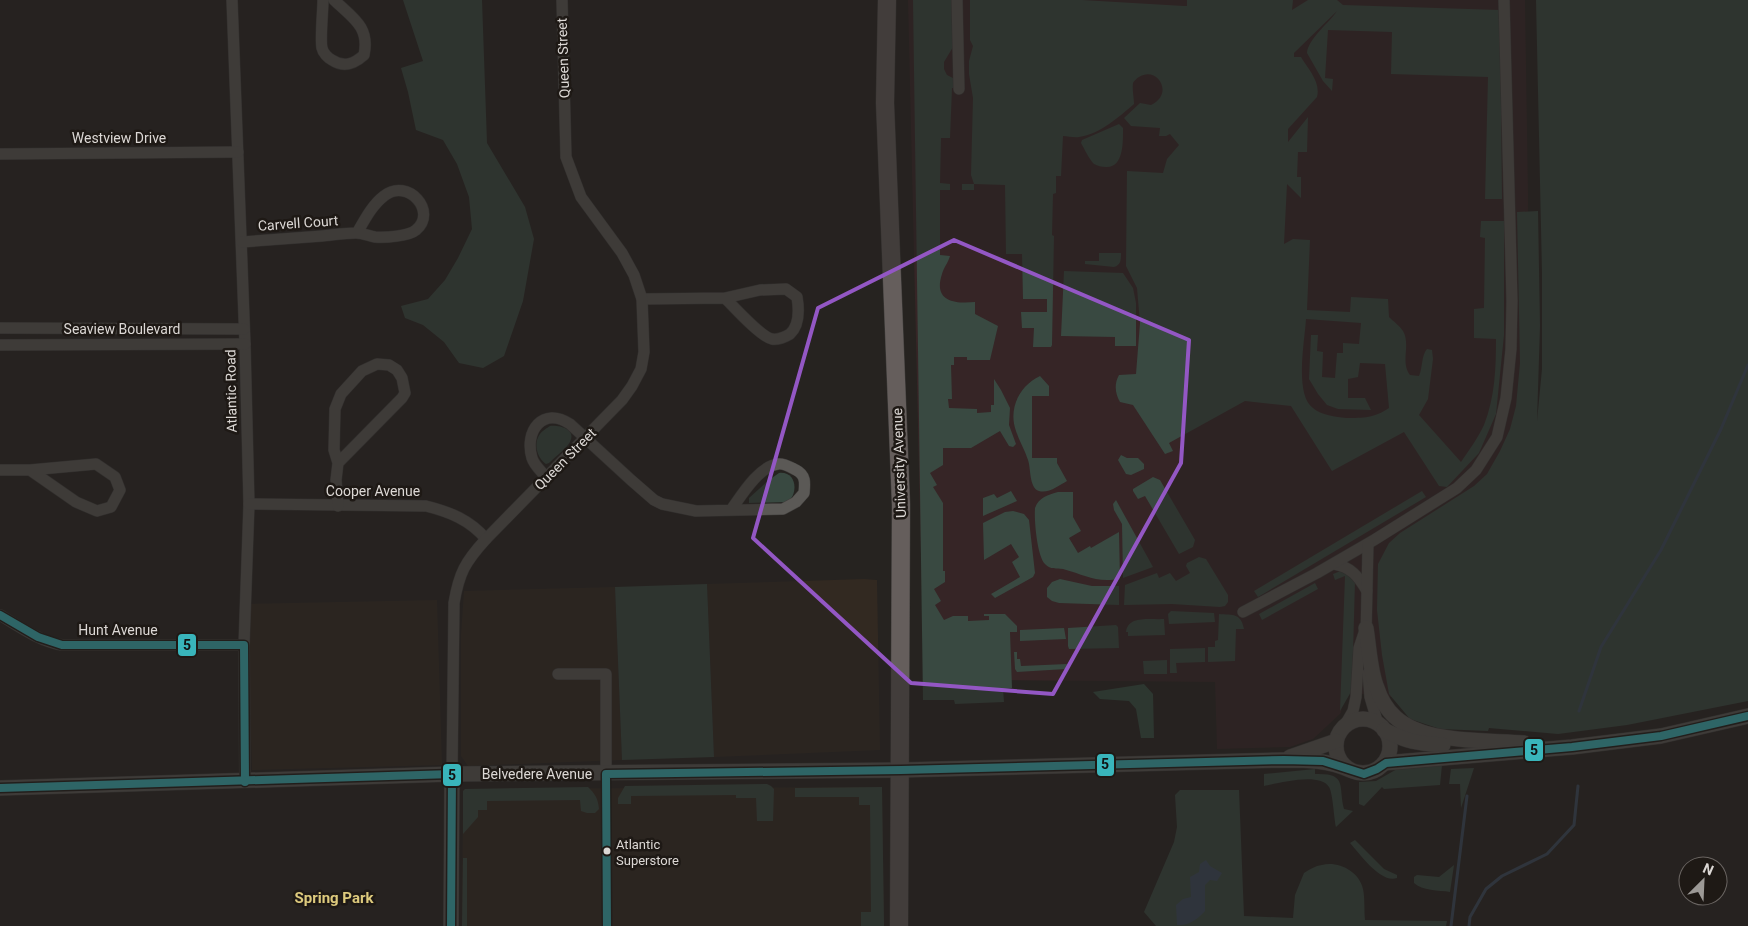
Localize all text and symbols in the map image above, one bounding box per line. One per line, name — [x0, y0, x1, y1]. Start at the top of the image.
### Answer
street label: Queen Street — [554, 17, 572, 98]
street label: Westview Drive — [72, 130, 166, 146]
street label: Carvell Court — [257, 212, 339, 234]
street label: Seaview Boulevard — [64, 321, 180, 337]
street label: Atlantic Road — [222, 349, 240, 433]
street label: University Avenue — [889, 408, 909, 518]
street label: Queen Street — [531, 425, 599, 493]
street label: Cooper Avenue — [326, 483, 420, 499]
street label: Hunt Avenue — [78, 622, 158, 638]
line badge: 5 — [177, 633, 197, 657]
text: 5 — [183, 637, 191, 653]
line badge: 5 — [1524, 738, 1544, 762]
text: 5 — [1530, 742, 1538, 758]
line badge: 5 — [1096, 753, 1115, 777]
text: 5 — [1101, 756, 1109, 772]
line badge: 5 — [442, 763, 462, 787]
street label: Belvedere Avenue — [482, 766, 592, 782]
text: 5 — [448, 767, 456, 783]
place label: Atlantic Superstore — [616, 837, 679, 868]
marker: Atlantic Superstore — [602, 846, 612, 856]
north arrow — [1678, 856, 1728, 906]
text: N — [1701, 860, 1716, 878]
district label: Spring Park — [295, 889, 374, 907]

